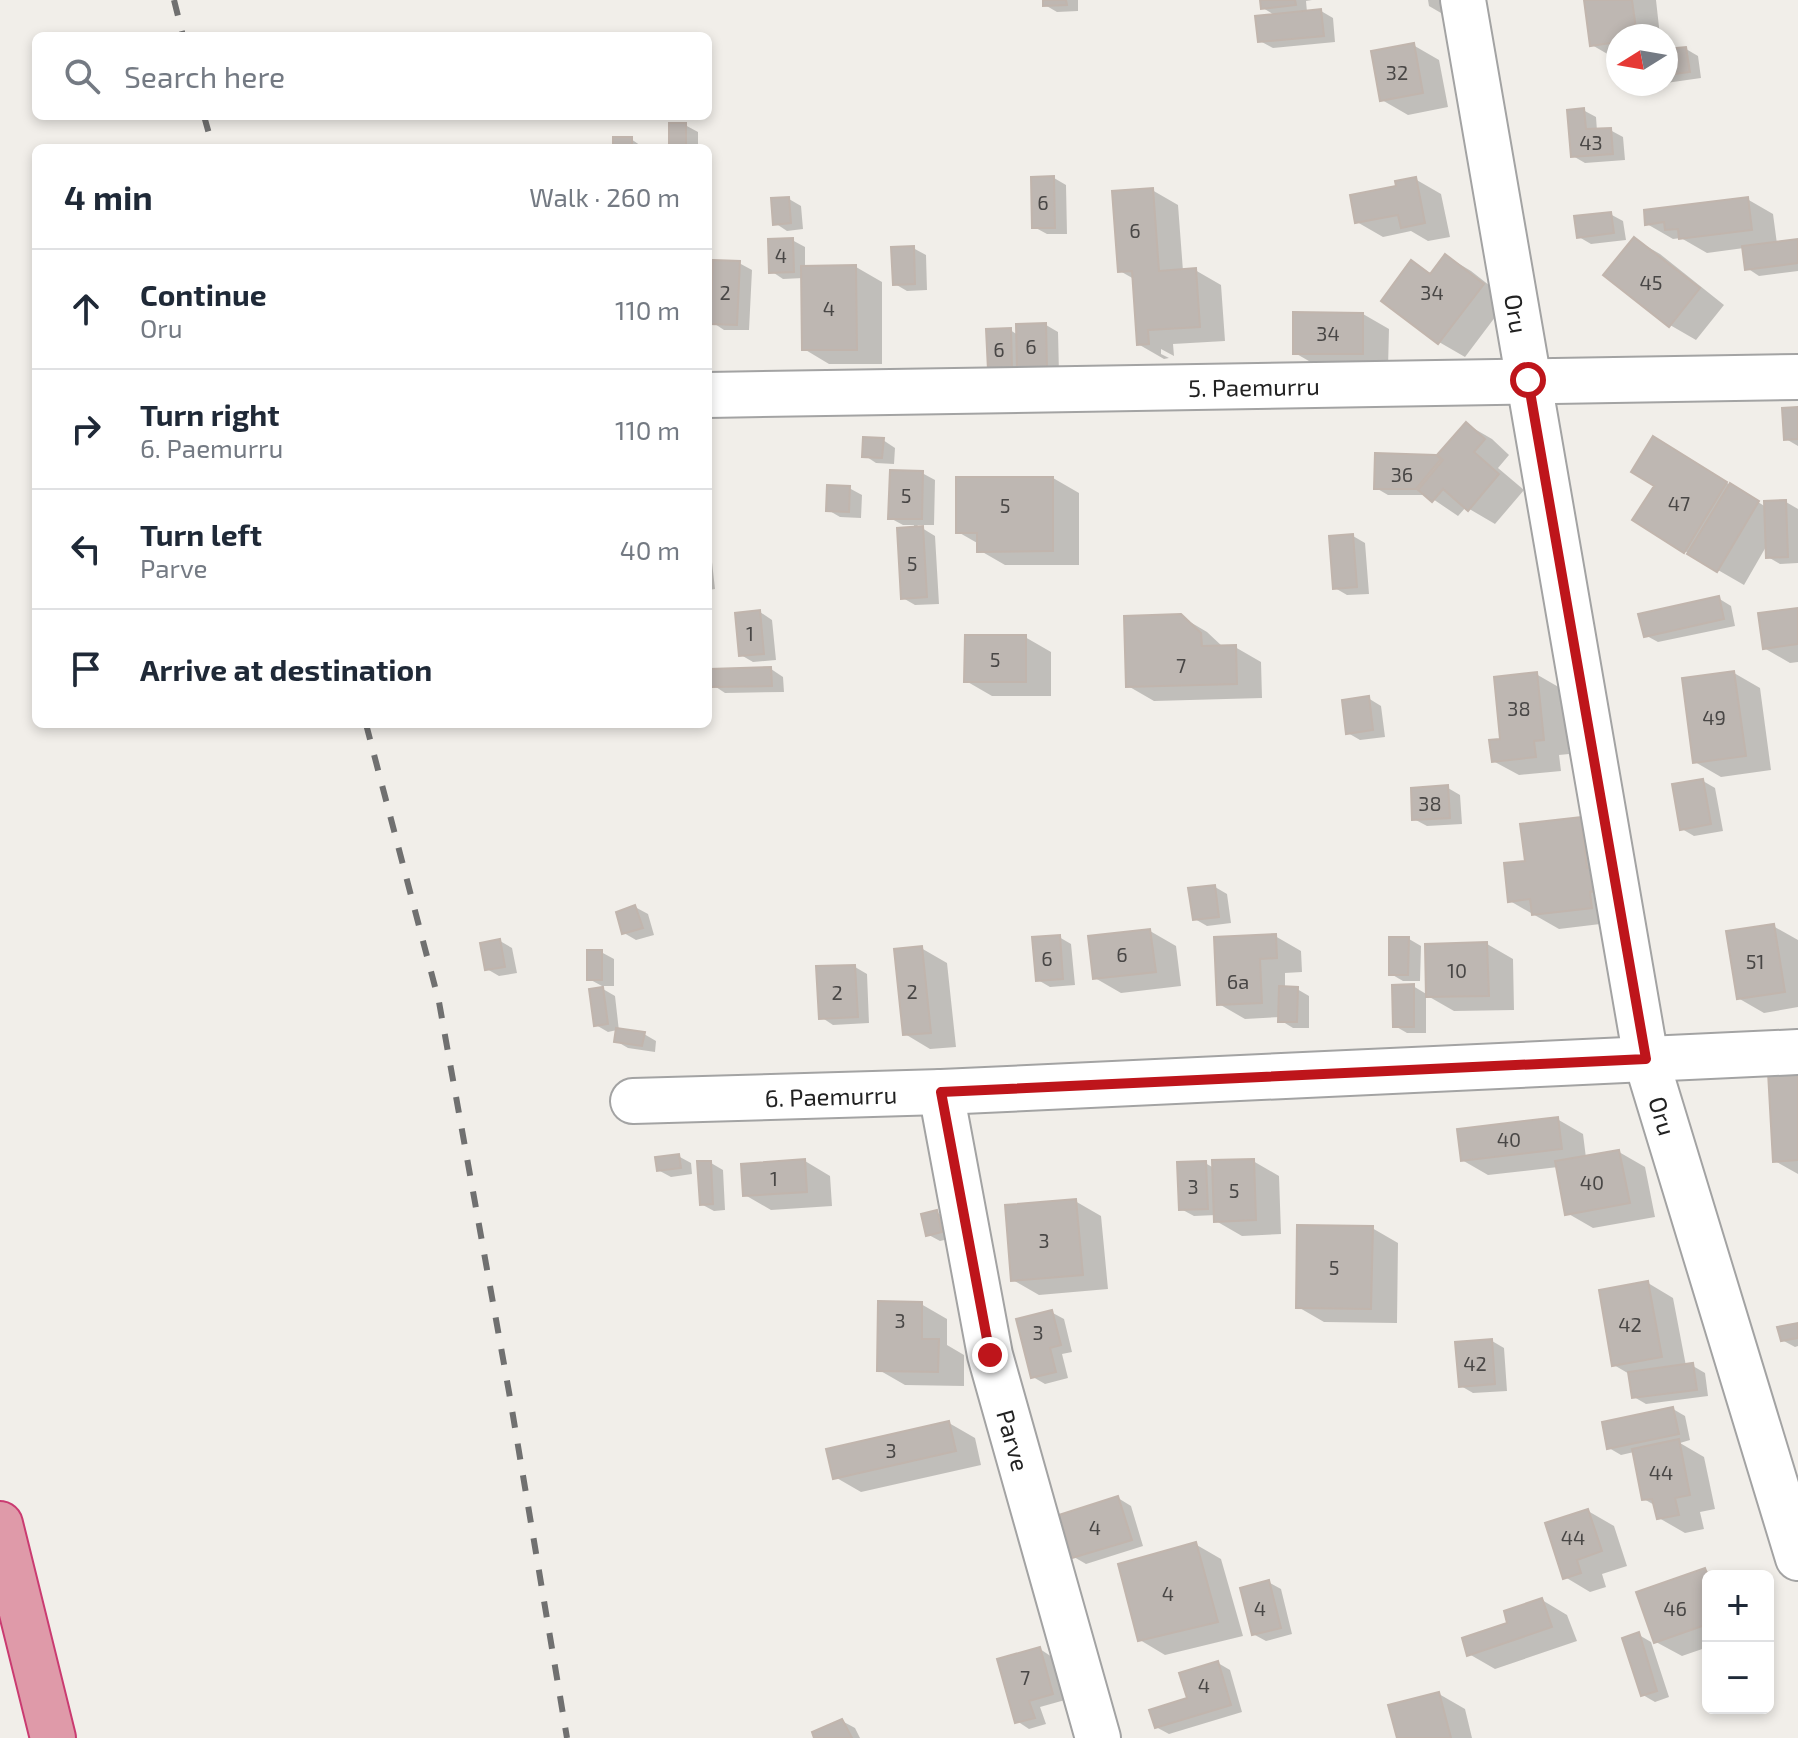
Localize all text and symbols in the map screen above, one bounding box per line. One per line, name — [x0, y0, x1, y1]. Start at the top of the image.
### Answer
north arrow — [1606, 24, 1678, 96]
search box — [32, 32, 712, 120]
icon: search — [60, 54, 104, 98]
text: Search here — [124, 58, 285, 94]
house number: 32 — [1386, 60, 1408, 84]
house number: 43 — [1579, 130, 1603, 154]
text: 4 min — [64, 176, 153, 217]
text: Walk · 260 m — [529, 181, 680, 212]
house number: 6 — [1037, 190, 1049, 214]
house number: 6 — [1129, 218, 1141, 242]
house number: 4 — [775, 243, 787, 267]
house number: 45 — [1639, 270, 1663, 294]
text: Continue — [140, 276, 267, 312]
house number: 2 — [719, 280, 731, 304]
house number: 34 — [1420, 280, 1444, 304]
icon: ahead — [64, 287, 108, 331]
street label: Oru — [1500, 291, 1535, 335]
text: 110 m — [615, 294, 680, 325]
house number: 4 — [823, 296, 835, 320]
text: Oru — [140, 312, 183, 343]
house number: 34 — [1316, 321, 1340, 345]
house number: 6 — [1025, 334, 1037, 358]
house number: 6 — [993, 337, 1005, 361]
route start — [1510, 362, 1546, 398]
street label: 5. Paemurru — [1188, 370, 1320, 402]
text: Turn right — [140, 396, 280, 432]
icon: right — [64, 407, 108, 451]
text: 110 m — [615, 414, 680, 445]
text: 6. Paemurru — [140, 432, 283, 463]
house number: 36 — [1391, 462, 1413, 486]
house number: 5 — [901, 483, 911, 507]
house number: 47 — [1668, 491, 1690, 515]
house number: 5 — [1000, 493, 1010, 517]
text: Turn left — [140, 516, 262, 552]
icon: left — [64, 527, 108, 571]
text: 40 m — [620, 534, 680, 565]
house number: 5 — [907, 551, 917, 575]
text: Parve — [140, 552, 208, 583]
house number: 1 — [746, 621, 754, 645]
icon: arrive — [64, 647, 108, 691]
house number: 5 — [990, 647, 1000, 671]
text: Arrive at destination — [140, 651, 432, 687]
house number: 7 — [1176, 653, 1186, 677]
house number: 38 — [1507, 696, 1531, 720]
house number: 49 — [1702, 705, 1726, 729]
house number: 38 — [1418, 791, 1442, 815]
house number: 6 — [1116, 942, 1128, 966]
house number: 6 — [1041, 946, 1053, 970]
house number: 51 — [1746, 949, 1764, 973]
house number: 10 — [1447, 958, 1467, 982]
house number: 6a — [1227, 969, 1249, 993]
house number: 2 — [906, 979, 918, 1003]
house number: 2 — [831, 980, 843, 1004]
street label: 6. Paemurru — [764, 1079, 898, 1112]
street label: Oru — [1644, 1093, 1683, 1139]
house number: 40 — [1497, 1127, 1521, 1151]
house number: 1 — [770, 1166, 778, 1190]
house number: 40 — [1580, 1170, 1604, 1194]
house number: 3 — [1187, 1174, 1199, 1198]
house number: 5 — [1229, 1178, 1239, 1202]
house number: 3 — [1038, 1228, 1050, 1252]
house number: 5 — [1329, 1255, 1339, 1279]
house number: 3 — [894, 1308, 906, 1332]
house number: 42 — [1618, 1312, 1642, 1336]
house number: 3 — [1032, 1320, 1044, 1344]
route end — [972, 1337, 1008, 1373]
house number: 42 — [1463, 1351, 1487, 1375]
street label: Parve — [992, 1406, 1036, 1474]
house number: 3 — [885, 1438, 897, 1462]
house number: 44 — [1649, 1460, 1673, 1484]
house number: 4 — [1089, 1515, 1101, 1539]
house number: 44 — [1561, 1525, 1585, 1549]
map controls — [1702, 1570, 1774, 1714]
button: + — [1702, 1570, 1774, 1642]
house number: 4 — [1162, 1581, 1174, 1605]
house number: 4 — [1254, 1596, 1266, 1620]
house number: 46 — [1663, 1596, 1687, 1620]
button: − — [1702, 1642, 1774, 1714]
house number: 7 — [1020, 1665, 1030, 1689]
house number: 4 — [1198, 1673, 1210, 1697]

